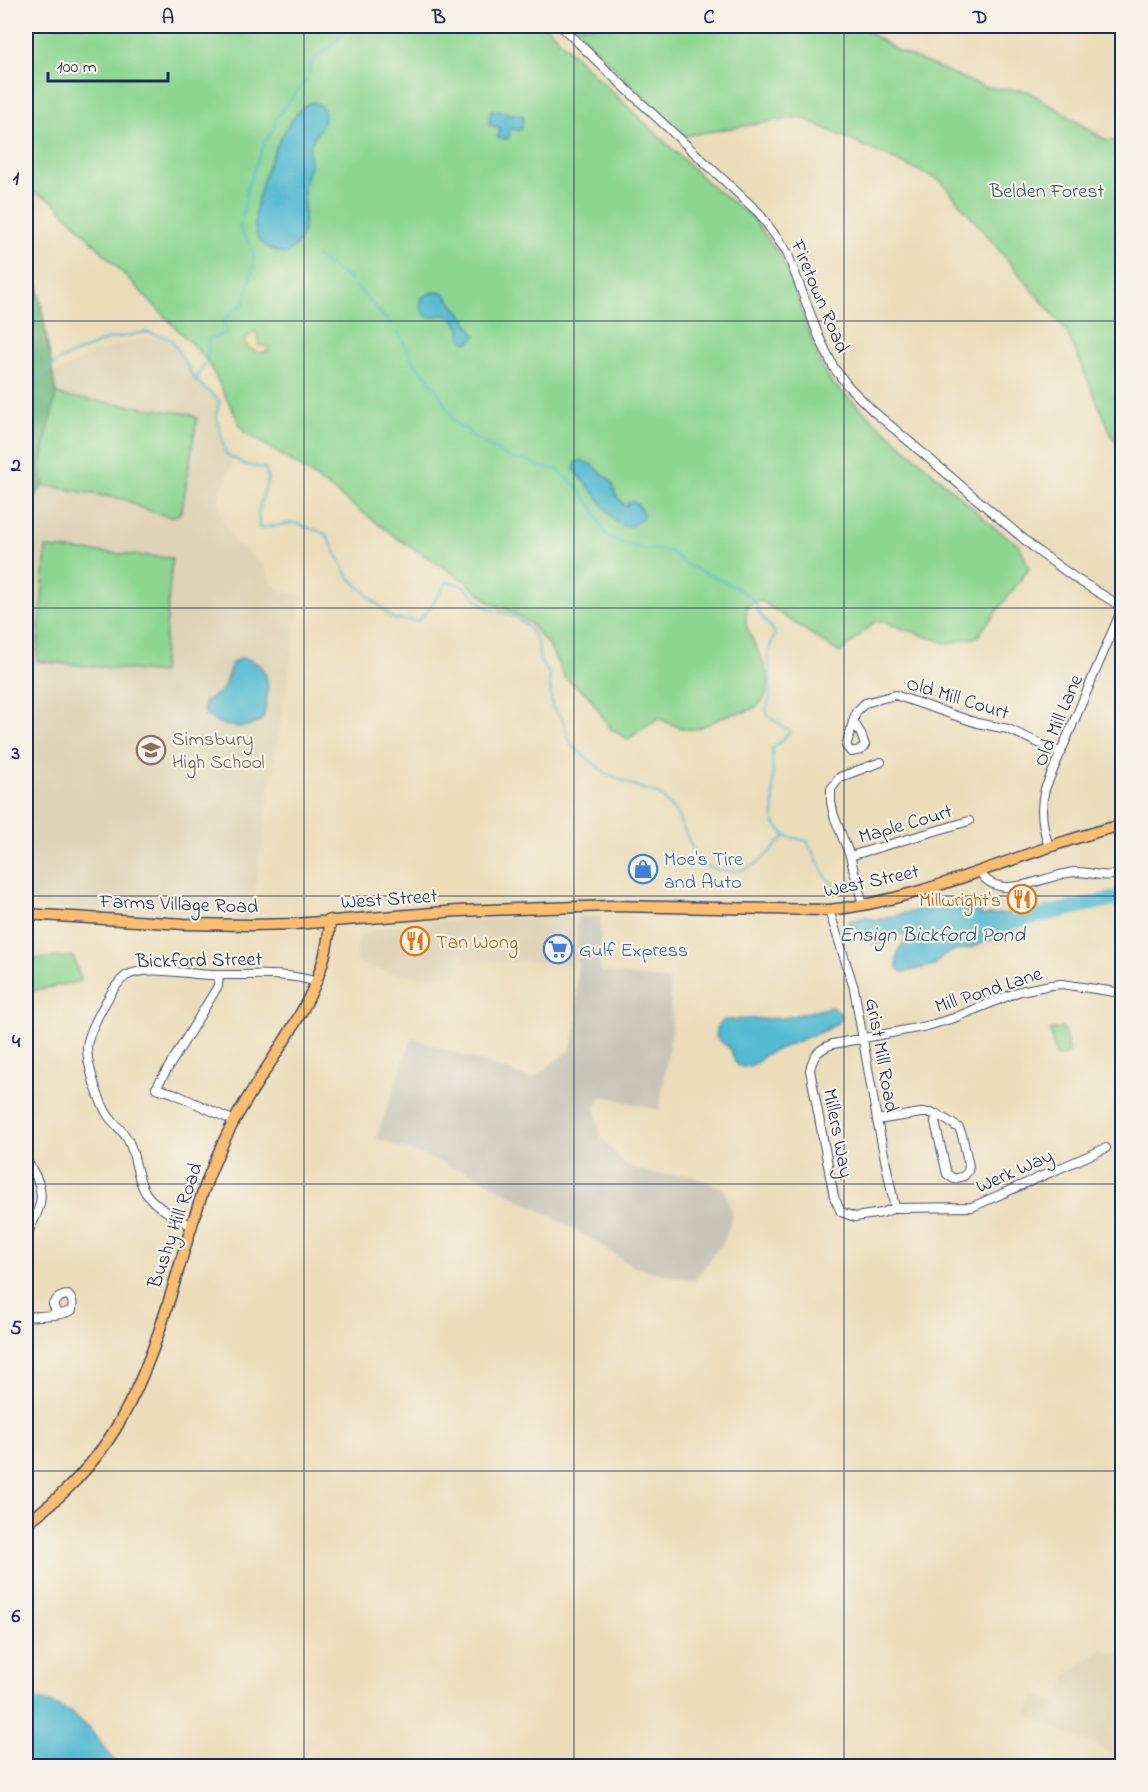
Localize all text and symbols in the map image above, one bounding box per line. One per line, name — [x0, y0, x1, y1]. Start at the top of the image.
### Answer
text: A — [162, 4, 174, 33]
text: B — [431, 4, 446, 33]
text: C — [704, 4, 715, 33]
text: D — [972, 4, 987, 33]
scale bar — [48, 45, 168, 83]
text: 100 m — [57, 55, 97, 81]
text: 1 — [13, 165, 20, 194]
park label: Belden Forest — [989, 178, 1105, 207]
street label: Firetown Road — [781, 235, 856, 358]
text: 2 — [10, 452, 21, 481]
street label: Old Mill Court — [902, 670, 1012, 729]
street label: Old Mill Lane — [1027, 671, 1092, 771]
place label: Simsbury High School — [172, 726, 265, 779]
school or university icon: Simsbury High School — [135, 734, 167, 766]
text: 3 — [11, 740, 20, 769]
street label: Maple Court — [855, 798, 956, 853]
place label: Moe's Tire and Auto — [664, 846, 743, 898]
shop icon: Moe's Tire and Auto — [627, 853, 659, 885]
street label: West Street — [821, 858, 922, 907]
street label: West Street — [340, 883, 439, 918]
restaurant icon: Millwright's — [1006, 883, 1038, 915]
place label: Millwright's — [919, 887, 1001, 917]
street label: Farms Village Road — [98, 888, 259, 924]
water label: Ensign Bickford Pond — [839, 921, 1026, 952]
restaurant icon: Tan Wong — [399, 925, 431, 957]
place label: Tan Wong — [436, 929, 518, 959]
supermarket icon: Gulf Express — [542, 933, 574, 965]
place label: Gulf Express — [579, 937, 688, 966]
street label: Bickford Street — [135, 946, 263, 977]
street label: Mill Pond Lane — [931, 960, 1046, 1022]
street label: Grist Mill Road — [856, 996, 905, 1115]
text: 4 — [12, 1028, 21, 1057]
street label: Millers Way — [814, 1086, 859, 1181]
street label: Werk Way — [972, 1142, 1058, 1202]
street label: Bushy Hill Road — [141, 1159, 211, 1293]
text: 5 — [10, 1315, 22, 1344]
text: 6 — [12, 1603, 21, 1632]

